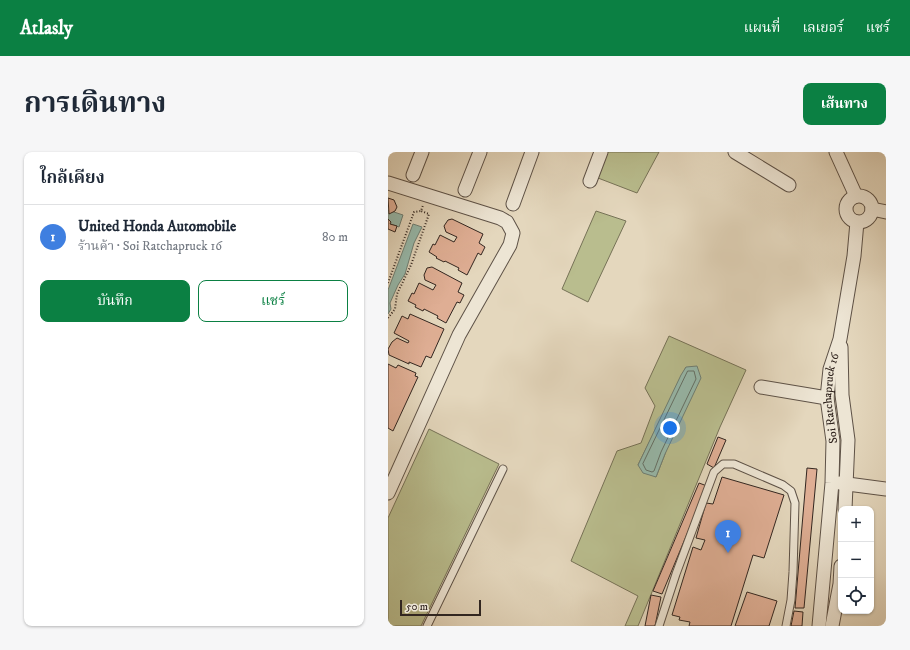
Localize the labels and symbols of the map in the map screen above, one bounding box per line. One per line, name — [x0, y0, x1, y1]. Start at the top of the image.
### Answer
street label: Soi Ratchapruek 16 — [820, 350, 843, 444]
your location — [660, 418, 680, 438]
pin: 1 — [715, 520, 741, 553]
scale bar — [400, 598, 481, 617]

